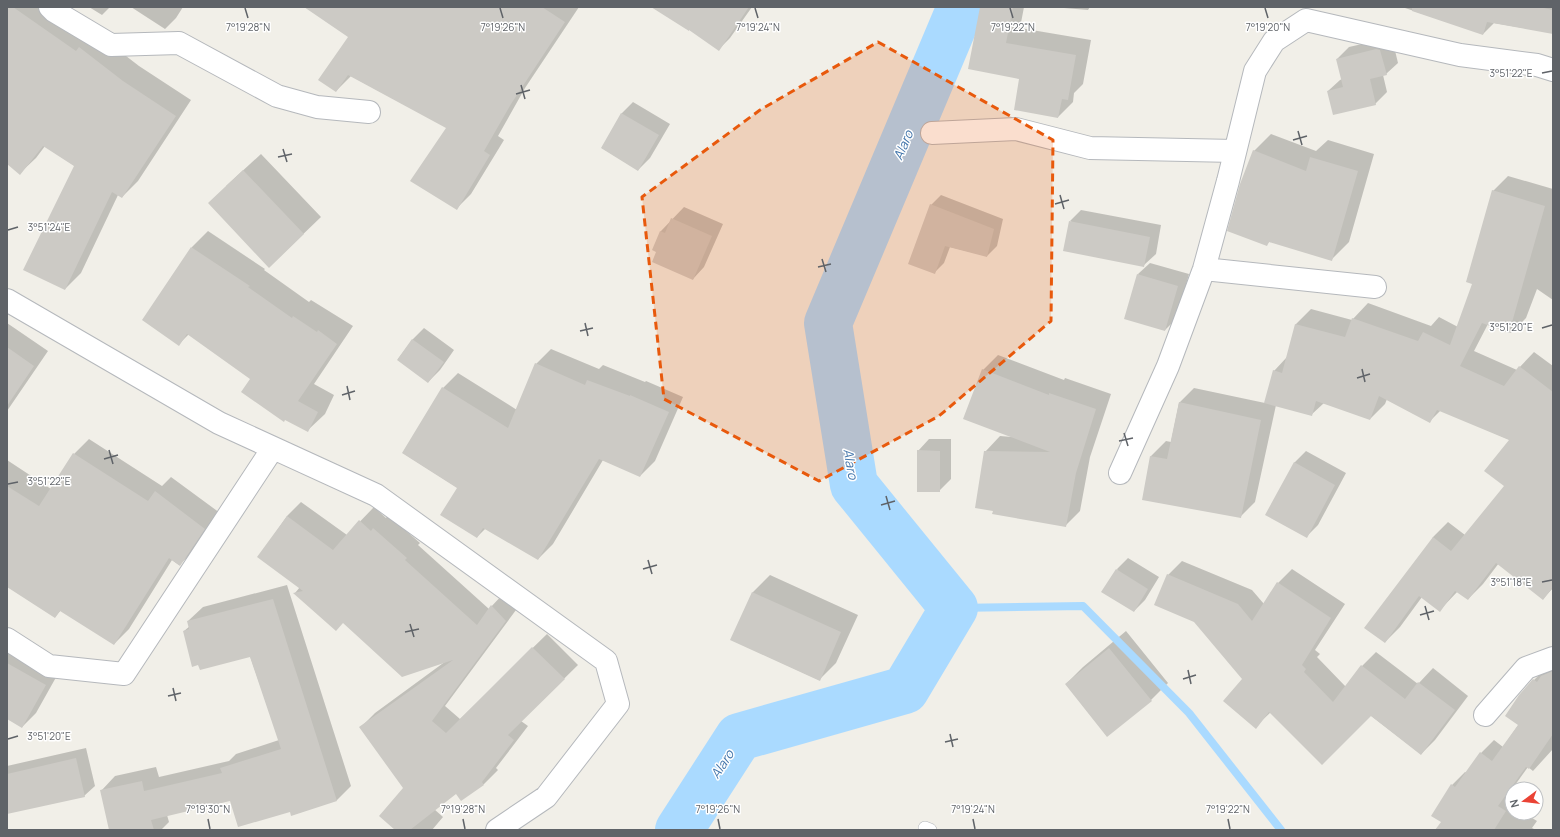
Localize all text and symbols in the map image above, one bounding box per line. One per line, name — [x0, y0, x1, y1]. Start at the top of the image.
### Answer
text: 7°19'28"N — [226, 20, 270, 34]
text: 7°19'26"N — [481, 20, 525, 34]
text: 7°19'24"N — [736, 20, 780, 34]
text: 7°19'22"N — [991, 20, 1035, 34]
text: 7°19'20"N — [1246, 20, 1290, 34]
text: 3°51'22"E — [1490, 66, 1533, 80]
water label: Alaro — [889, 126, 918, 163]
text: 3°51'24"E — [28, 220, 71, 234]
text: 3°51'20"E — [1489, 320, 1533, 334]
water label: Alaro — [839, 447, 863, 482]
text: 3°51'22"E — [28, 474, 71, 488]
text: 3°51'18"E — [1490, 575, 1532, 589]
text: 3°51'20"E — [27, 729, 71, 743]
water label: Alaro — [706, 745, 739, 782]
north arrow — [1504, 781, 1544, 821]
text: N — [1506, 798, 1522, 809]
text: 7°19'30"N — [186, 802, 230, 816]
text: 7°19'28"N — [441, 802, 485, 816]
text: 7°19'26"N — [696, 802, 740, 816]
text: 7°19'24"N — [951, 802, 995, 816]
text: 7°19'22"N — [1206, 802, 1250, 816]

